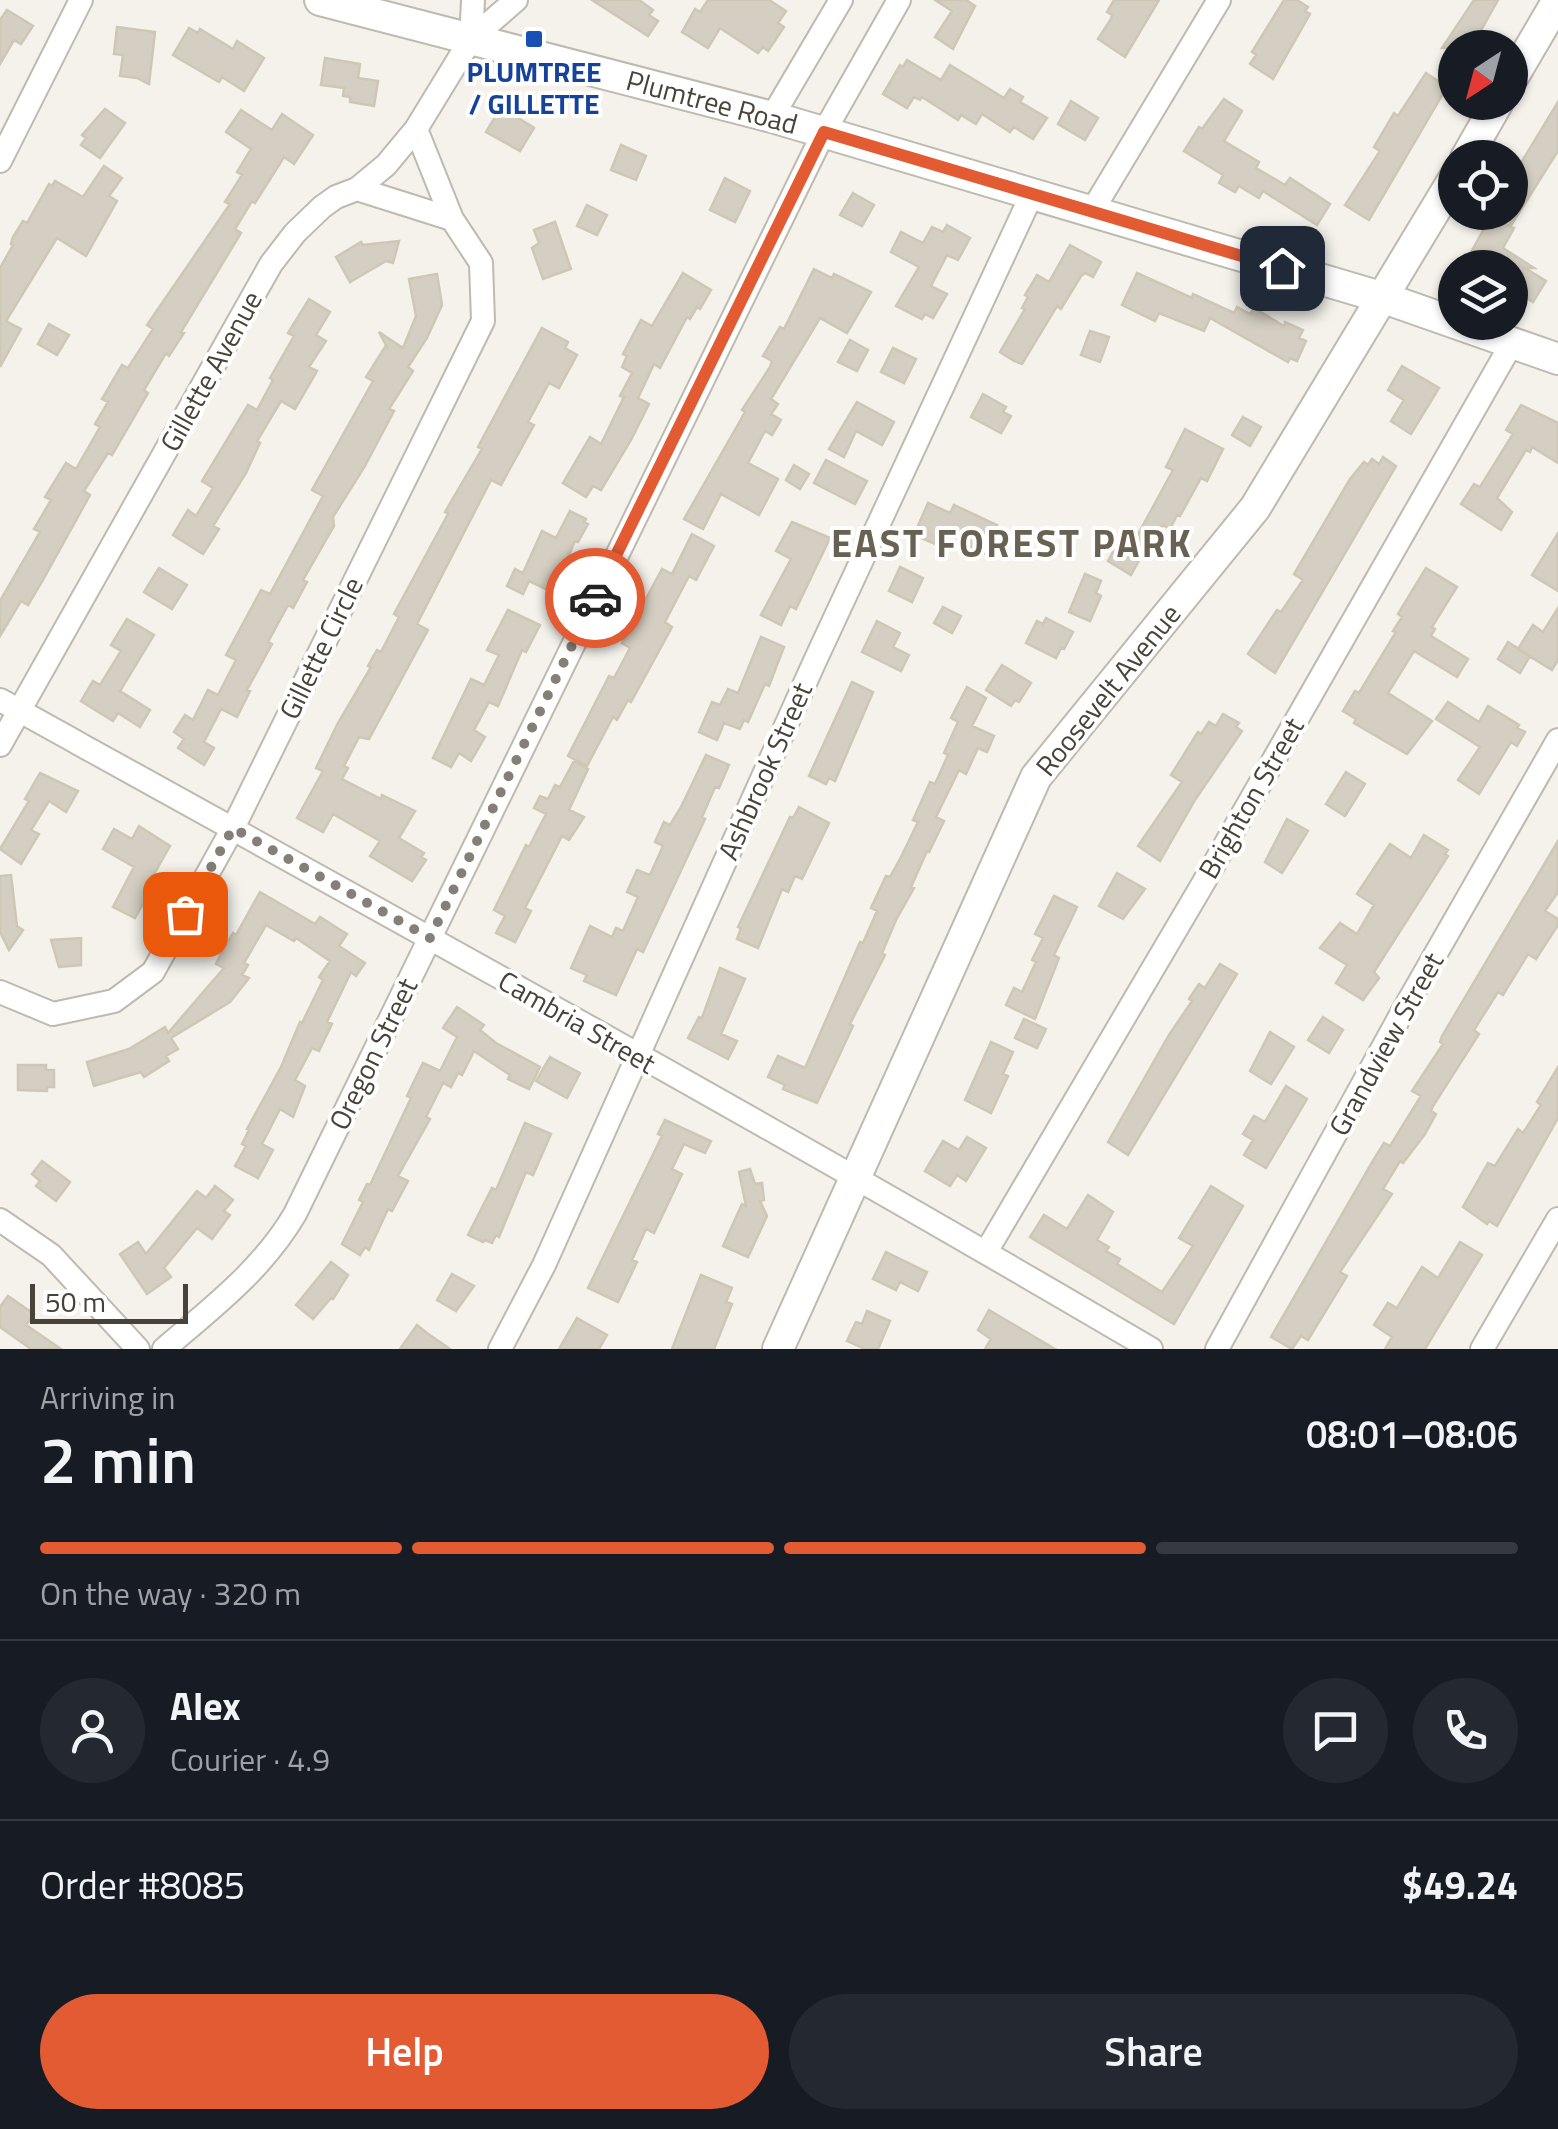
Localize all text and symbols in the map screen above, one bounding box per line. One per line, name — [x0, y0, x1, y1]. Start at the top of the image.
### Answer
marker: PLUMTREE / GILLETTE — [523, 28, 545, 50]
north arrow — [1438, 30, 1528, 120]
map controls — [1438, 30, 1528, 340]
place label: PLUMTREE / GILLETTE — [466, 50, 602, 125]
street label: Plumtree Road — [622, 58, 802, 145]
button: locate — [1438, 140, 1528, 230]
pin — [1240, 226, 1325, 311]
icon: home — [1255, 241, 1310, 296]
button: layers — [1438, 250, 1528, 340]
street label: Gillette Avenue — [149, 283, 272, 459]
district label: EAST FOREST PARK — [831, 514, 1193, 572]
courier — [545, 548, 645, 648]
street label: Gillette Circle — [267, 569, 374, 726]
icon: car — [568, 571, 623, 626]
street label: Roosevelt Avenue — [1025, 594, 1191, 785]
street label: Ashbrook Street — [706, 675, 823, 866]
street label: Brighton Street — [1187, 709, 1314, 887]
pin — [143, 872, 228, 957]
icon: bag — [158, 887, 213, 942]
street label: Grandview Street — [1317, 944, 1454, 1143]
street label: Cambria Street — [490, 959, 664, 1084]
street label: Oregon Street — [317, 970, 428, 1137]
scale bar — [30, 1279, 188, 1324]
text: 50 m — [45, 1280, 106, 1323]
text: Arriving in — [40, 1373, 176, 1421]
text: 08:01–08:06 — [1306, 1405, 1518, 1463]
text: 2 min — [40, 1409, 196, 1508]
text: On the way · 320 m — [40, 1569, 301, 1617]
text: Alex — [170, 1677, 241, 1735]
button: person — [40, 1678, 145, 1783]
button: chat — [1283, 1678, 1388, 1783]
button: phone — [1413, 1678, 1518, 1783]
text: Courier · 4.9 — [170, 1735, 330, 1783]
text: Order #8085 — [40, 1856, 245, 1914]
text: $49.24 — [1402, 1856, 1518, 1914]
button: Help — [40, 1994, 769, 2109]
button: Share — [789, 1994, 1518, 2109]

